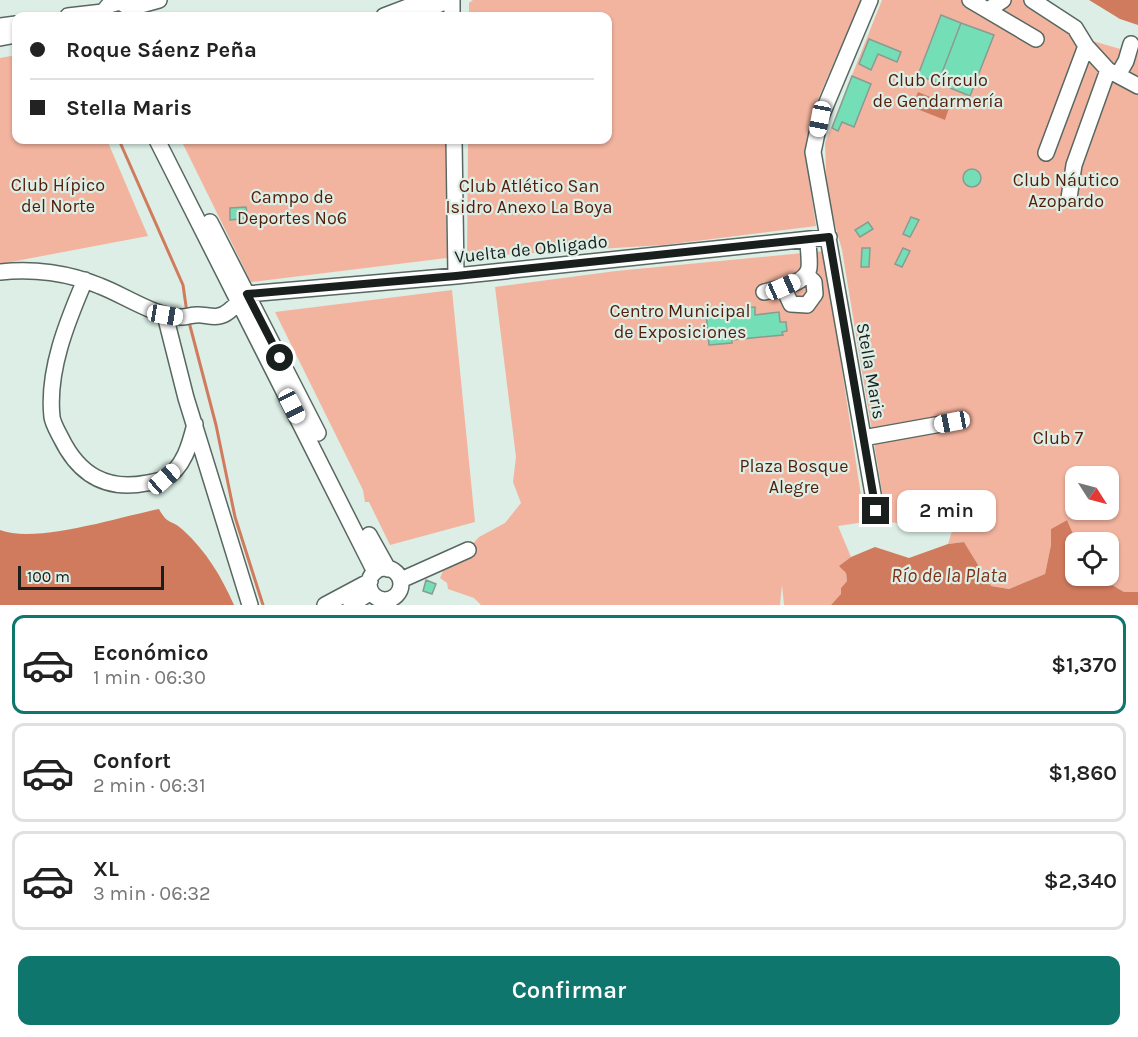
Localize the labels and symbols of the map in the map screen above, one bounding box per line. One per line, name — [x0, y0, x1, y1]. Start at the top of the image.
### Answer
park label: Club Círculo de Gendarmería — [873, 69, 1003, 112]
car — [808, 100, 832, 138]
park label: Club Náutico Azopardo — [1013, 169, 1119, 212]
park label: Club Hípico del Norte — [11, 174, 105, 217]
park label: Club Atlético San Isidro Anexo La Boya — [446, 175, 612, 218]
park label: Campo de Deportes Nº6 — [237, 186, 347, 229]
street label: Vuelta de Obligado — [453, 230, 609, 268]
car — [763, 271, 803, 303]
park label: Centro Municipal de Exposiciones — [609, 300, 751, 343]
car — [146, 303, 184, 327]
street label: Stella Maris — [852, 321, 890, 421]
route start — [266, 344, 293, 371]
car — [276, 386, 308, 426]
car — [933, 410, 971, 434]
park label: Club 7 — [1033, 427, 1084, 449]
park label: Plaza Bosque Alegre — [740, 455, 848, 498]
car — [145, 460, 183, 498]
north arrow — [1065, 466, 1119, 520]
callout: 2 min — [897, 490, 996, 532]
route end — [862, 497, 889, 524]
scale bar — [18, 563, 164, 590]
water label: Río de la Plata — [891, 564, 1007, 587]

